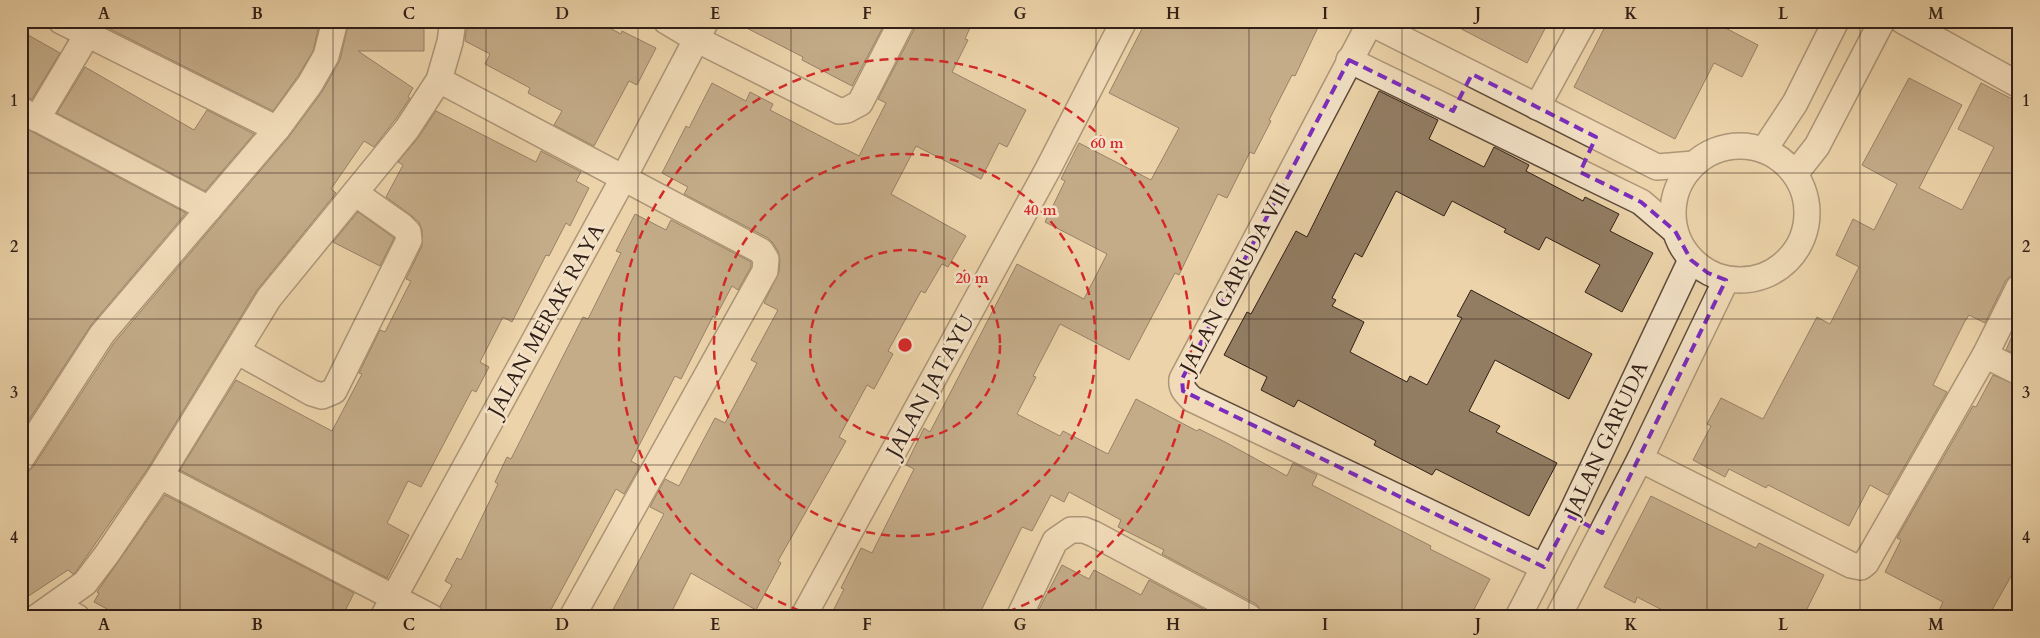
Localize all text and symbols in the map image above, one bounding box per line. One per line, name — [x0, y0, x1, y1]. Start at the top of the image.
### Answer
text: A — [98, 3, 110, 25]
text: B — [251, 3, 263, 25]
text: C — [403, 3, 415, 25]
text: D — [555, 3, 569, 25]
text: E — [710, 3, 720, 25]
text: F — [862, 3, 872, 25]
text: G — [1013, 3, 1027, 25]
text: H — [1166, 3, 1180, 25]
text: I — [1322, 3, 1328, 25]
text: J — [1473, 3, 1481, 25]
text: K — [1625, 3, 1638, 25]
text: L — [1778, 3, 1789, 25]
text: M — [1928, 3, 1944, 25]
text: 1 — [10, 90, 18, 112]
text: 1 — [2022, 90, 2030, 112]
text: 60 m — [1090, 133, 1124, 153]
street label: JALAN GARUDA VIII — [1172, 178, 1298, 381]
text: 40 m — [1023, 200, 1057, 220]
street label: JALAN MERAK RAYA — [480, 218, 612, 425]
text: 2 — [10, 236, 18, 258]
text: 2 — [2022, 236, 2030, 258]
text: 20 m — [955, 268, 989, 288]
street label: JALAN JATAYU — [878, 310, 982, 465]
centre of rings — [896, 336, 914, 354]
street label: JALAN GARUDA — [1556, 357, 1655, 524]
text: 3 — [10, 382, 18, 404]
text: 3 — [2022, 382, 2030, 404]
text: 4 — [10, 527, 18, 549]
text: 4 — [2022, 527, 2030, 549]
text: A — [98, 614, 110, 636]
text: B — [251, 614, 263, 636]
text: C — [403, 614, 415, 636]
text: D — [555, 614, 569, 636]
text: E — [710, 614, 720, 636]
text: F — [862, 614, 872, 636]
text: G — [1013, 614, 1027, 636]
text: H — [1166, 614, 1180, 636]
text: I — [1322, 614, 1328, 636]
text: J — [1473, 614, 1481, 636]
text: K — [1625, 614, 1638, 636]
text: L — [1778, 614, 1789, 636]
text: M — [1928, 614, 1944, 636]

